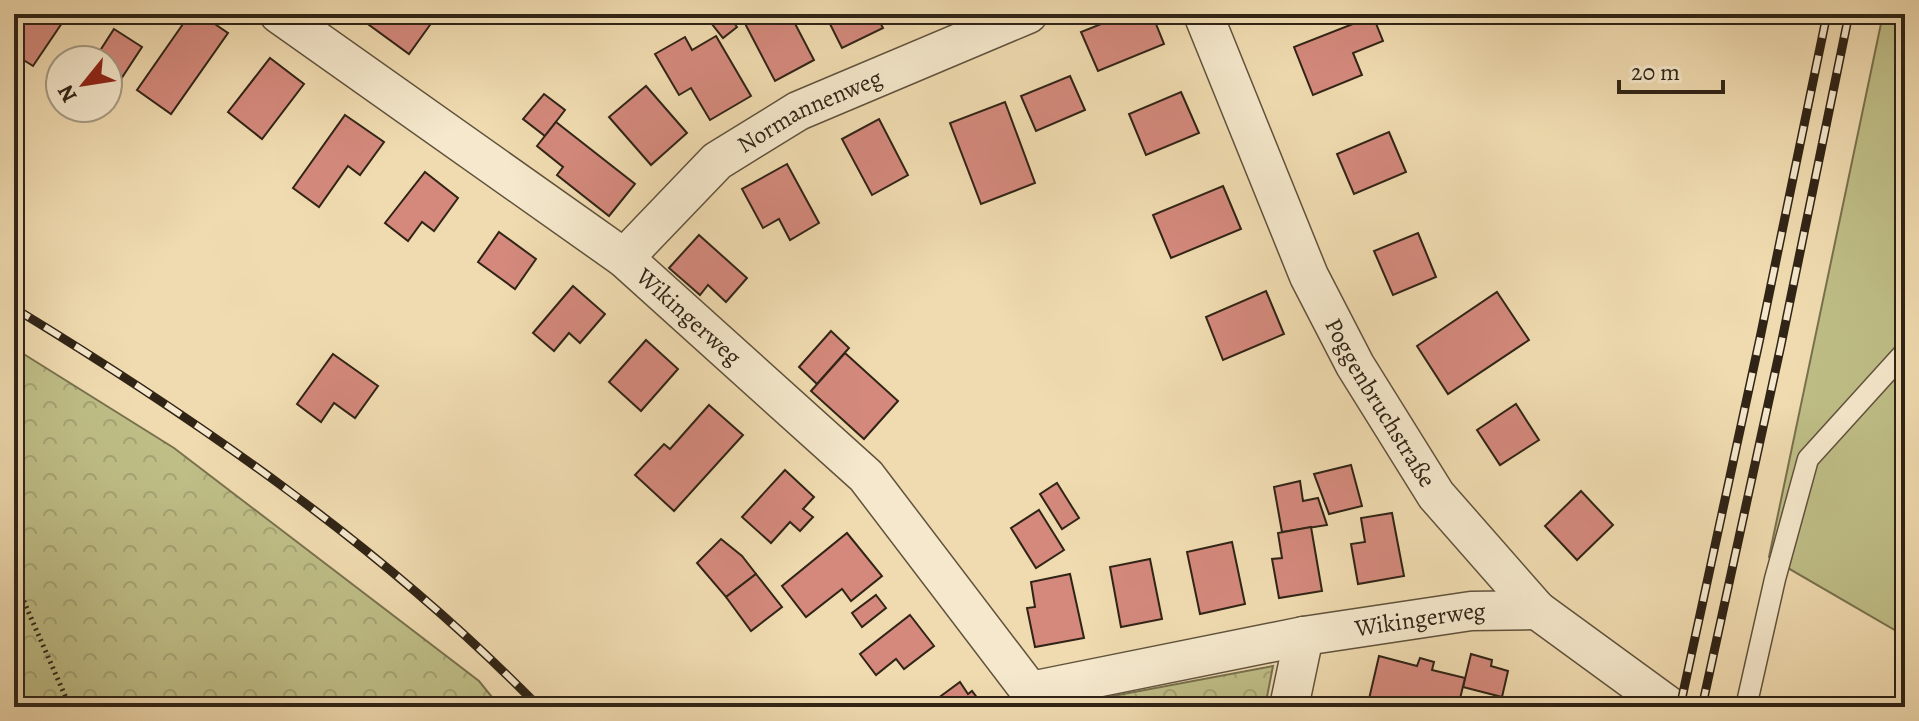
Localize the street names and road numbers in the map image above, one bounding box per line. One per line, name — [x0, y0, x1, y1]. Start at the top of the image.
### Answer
street label: Normannenweg — [731, 62, 887, 161]
street label: Wikingerweg — [629, 260, 749, 372]
street label: Poggenbruchstraße — [1317, 312, 1443, 493]
street label: Wikingerweg — [1352, 595, 1486, 644]

